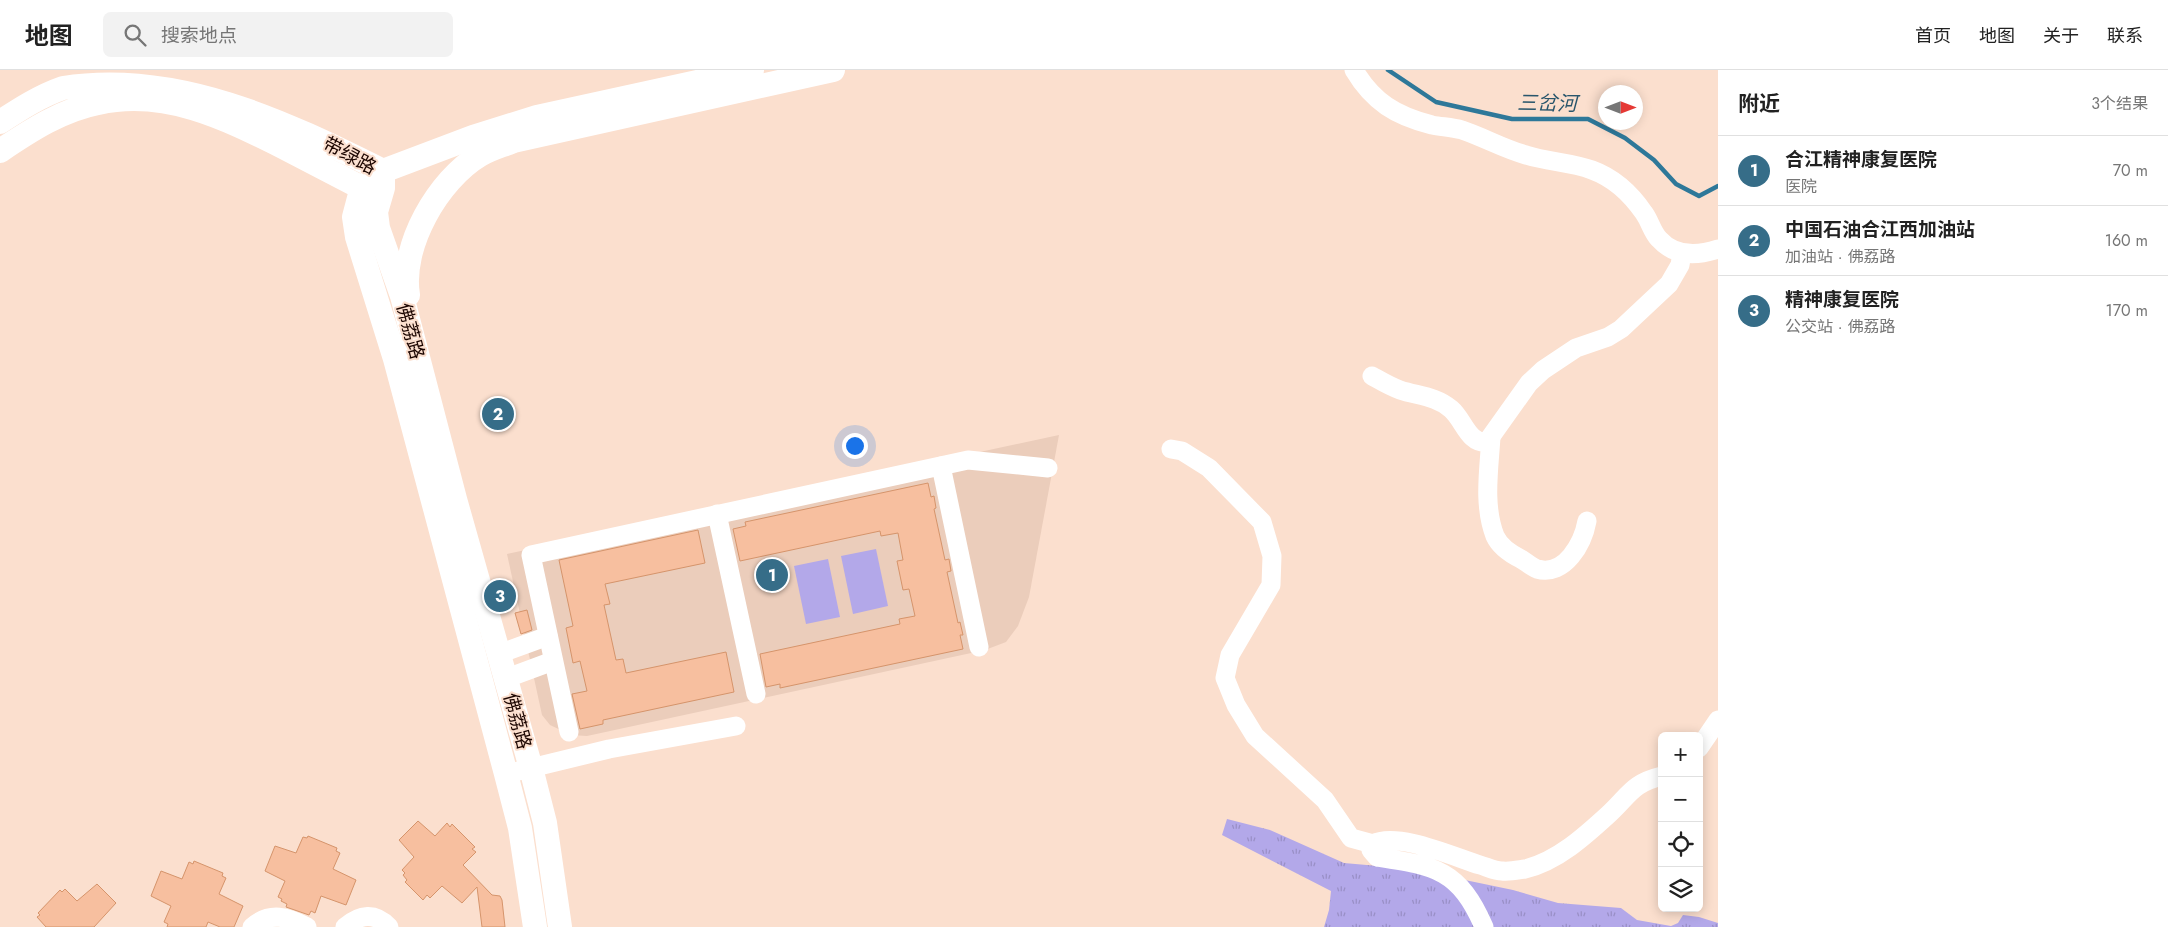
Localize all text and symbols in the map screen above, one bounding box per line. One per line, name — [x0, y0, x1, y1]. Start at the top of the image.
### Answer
search box — [103, 12, 453, 57]
text: 地图 — [25, 18, 73, 53]
icon: search — [121, 21, 149, 49]
text: 搜索地点 — [161, 22, 237, 49]
text: 首页 — [1915, 23, 1951, 49]
text: 地图 — [1979, 23, 2015, 49]
text: 关于 — [2043, 23, 2079, 49]
text: 联系 — [2107, 23, 2143, 49]
north arrow — [1598, 85, 1643, 130]
water label: 三岔河 — [1517, 88, 1581, 119]
text: 附近 — [1738, 89, 1780, 119]
text: 3个结果 — [2091, 92, 2148, 115]
street label: 带绿路 — [318, 130, 381, 181]
text: 合江精神康复医院 — [1785, 146, 1937, 173]
text: 1 — [1750, 159, 1758, 182]
text: 70 m — [2113, 159, 2148, 182]
text: 医院 — [1785, 175, 1817, 198]
text: 中国石油合江西加油站 — [1785, 216, 1975, 243]
text: 2 — [1749, 229, 1759, 252]
text: 160 m — [2105, 229, 2148, 252]
text: 加油站 · 佛荔路 — [1785, 245, 1895, 268]
text: 精神康复医院 — [1785, 286, 1899, 313]
text: 3 — [1749, 299, 1759, 322]
text: 170 m — [2106, 299, 2148, 322]
street label: 佛荔路 — [390, 300, 431, 362]
text: 公交站 · 佛荔路 — [1785, 315, 1895, 338]
pin: 2 — [482, 395, 514, 433]
your location — [842, 433, 868, 459]
pin: 1 — [756, 556, 788, 594]
pin: 3 — [484, 577, 516, 615]
street label: 佛荔路 — [497, 690, 538, 752]
map controls — [1658, 732, 1703, 912]
button: + — [1658, 732, 1703, 777]
button: − — [1658, 777, 1703, 822]
button: locate — [1658, 822, 1703, 867]
button: layers — [1658, 867, 1703, 912]

